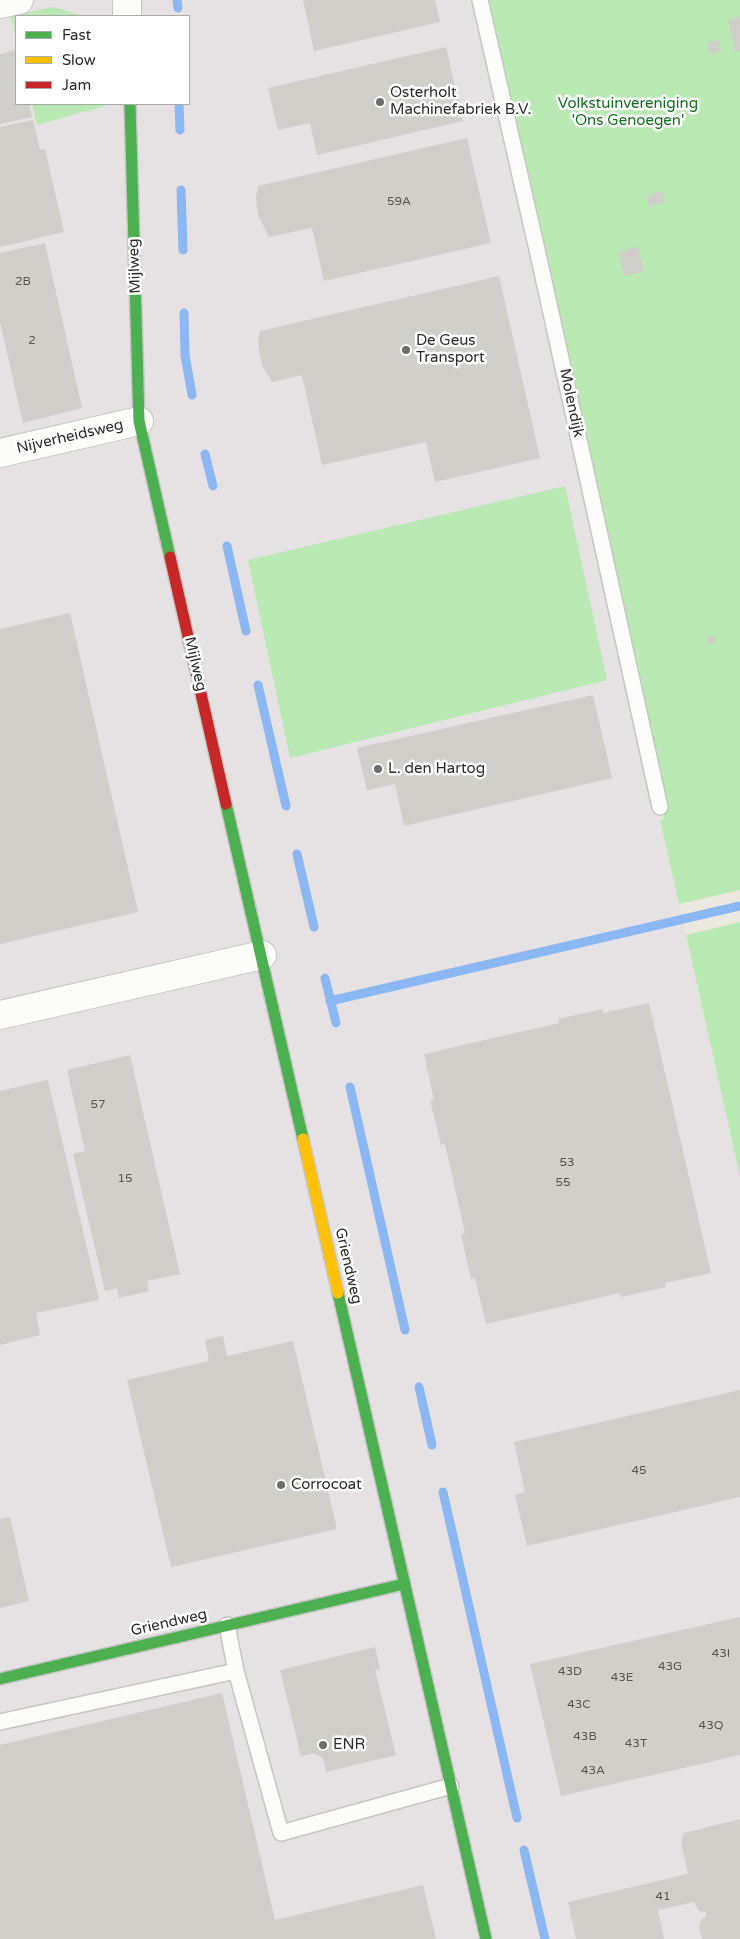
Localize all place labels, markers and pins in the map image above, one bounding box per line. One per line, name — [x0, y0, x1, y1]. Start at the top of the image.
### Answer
place label: Osterholt Machinefabriek B.V. — [390, 84, 531, 119]
marker: Osterholt Machinefabriek B.V. — [374, 96, 386, 108]
place label: De Geus Transport — [416, 332, 485, 367]
marker: De Geus Transport — [400, 344, 412, 356]
place label: L. den Hartog — [388, 760, 485, 778]
marker: L. den Hartog — [372, 763, 384, 775]
place label: Corrocoat — [291, 1476, 362, 1494]
marker: Corrocoat — [275, 1479, 287, 1491]
place label: ENR — [333, 1736, 365, 1754]
marker: ENR — [317, 1739, 329, 1751]

